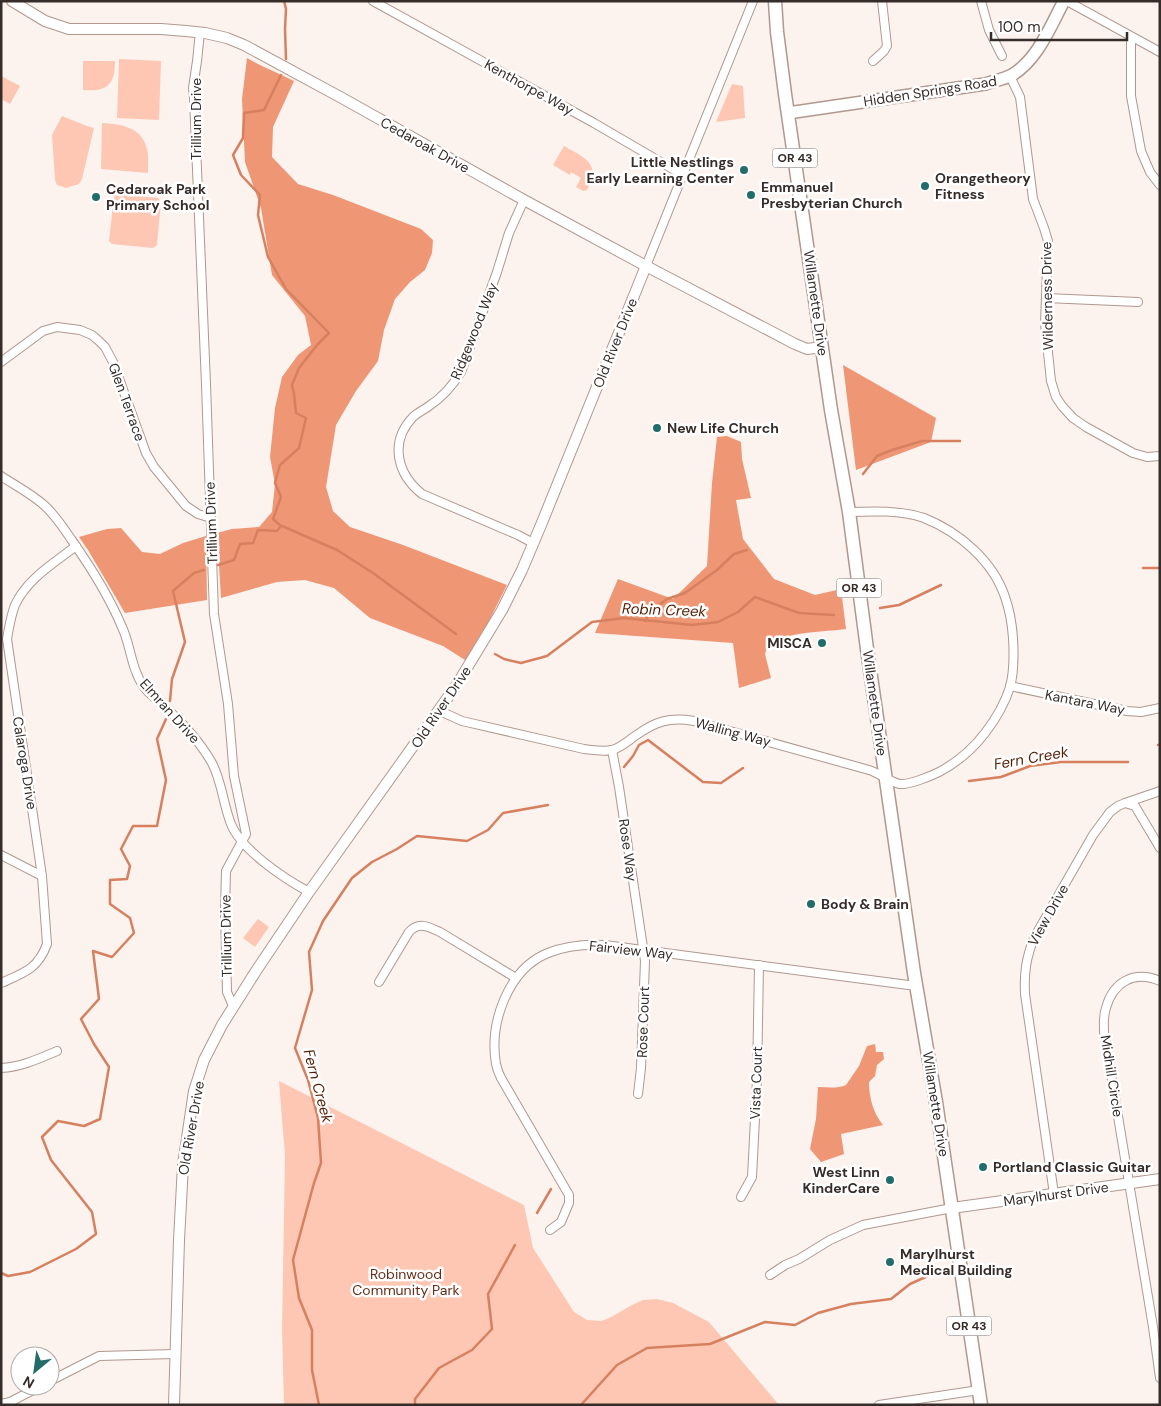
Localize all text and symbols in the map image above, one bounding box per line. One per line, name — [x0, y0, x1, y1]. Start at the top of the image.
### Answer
scale bar — [991, 10, 1127, 42]
text: 100 m — [998, 17, 1041, 37]
street label: Kenthorpe Way — [481, 55, 577, 119]
street label: Hidden Springs Road — [862, 72, 998, 110]
street label: Trillium Drive — [187, 78, 205, 160]
street label: Cedaroak Drive — [377, 113, 473, 177]
road number: OR 43 — [772, 148, 818, 168]
place label: Little Nestlings Early Learning Center — [586, 153, 734, 187]
marker: Little Nestlings Early Learning Center — [738, 164, 750, 176]
place label: Orangetheory Fitness — [935, 169, 1031, 203]
place label: Emmanuel Presbyterian Church — [761, 178, 902, 212]
place label: Cedaroak Park Primary School — [106, 180, 209, 214]
marker: Orangetheory Fitness — [919, 180, 931, 192]
marker: Emmanuel Presbyterian Church — [745, 189, 757, 201]
marker: Cedaroak Park Primary School — [90, 191, 102, 203]
street label: Wilderness Drive — [1037, 241, 1057, 351]
street label: Willamette Drive — [800, 249, 832, 357]
street label: Ridgewood Way — [446, 280, 502, 382]
street label: Old River Drive — [589, 295, 641, 390]
street label: Glen Terrace — [105, 360, 149, 444]
place label: New Life Church — [667, 419, 779, 437]
marker: New Life Church — [651, 422, 663, 434]
street label: Trillium Drive — [201, 481, 221, 565]
road number: OR 43 — [836, 578, 882, 598]
water label: Robin Creek — [622, 599, 707, 621]
place label: MISCA — [767, 634, 812, 652]
marker: MISCA — [816, 637, 828, 649]
street label: Willamette Drive — [859, 649, 891, 757]
street label: Old River Drive — [407, 662, 475, 751]
street label: Elmran Drive — [136, 675, 204, 747]
street label: Kantara Way — [1043, 685, 1127, 719]
street label: Walling Way — [693, 713, 773, 751]
street label: Calaroga Drive — [9, 715, 41, 811]
water label: Fern Creek — [992, 742, 1070, 774]
street label: Rose Way — [615, 818, 641, 883]
street label: View Drive — [1024, 881, 1072, 949]
street label: Trillium Drive — [216, 895, 236, 977]
place label: Body & Brain — [821, 895, 909, 913]
marker: Body & Brain — [805, 898, 817, 910]
street label: Fairview Way — [588, 937, 674, 963]
street label: Rose Court — [633, 986, 653, 1058]
street label: Midhill Circle — [1097, 1034, 1127, 1118]
street label: Vista Court — [746, 1046, 766, 1120]
water label: Fern Creek — [299, 1047, 338, 1125]
street label: Willamette Drive — [919, 1050, 953, 1158]
street label: Old River Drive — [174, 1080, 208, 1176]
place label: Portland Classic Guitar — [993, 1158, 1151, 1176]
marker: Portland Classic Guitar — [977, 1161, 989, 1173]
place label: West Linn KinderCare — [802, 1163, 880, 1197]
marker: West Linn KinderCare — [884, 1174, 896, 1186]
street label: Marylhurst Drive — [1002, 1178, 1110, 1210]
place label: Marylhurst Medical Building — [900, 1245, 1013, 1279]
marker: Marylhurst Medical Building — [884, 1256, 896, 1268]
park label: Robinwood Community Park — [352, 1265, 460, 1299]
road number: OR 43 — [946, 1316, 992, 1335]
north arrow — [10, 1346, 60, 1396]
text: N — [20, 1372, 38, 1393]

